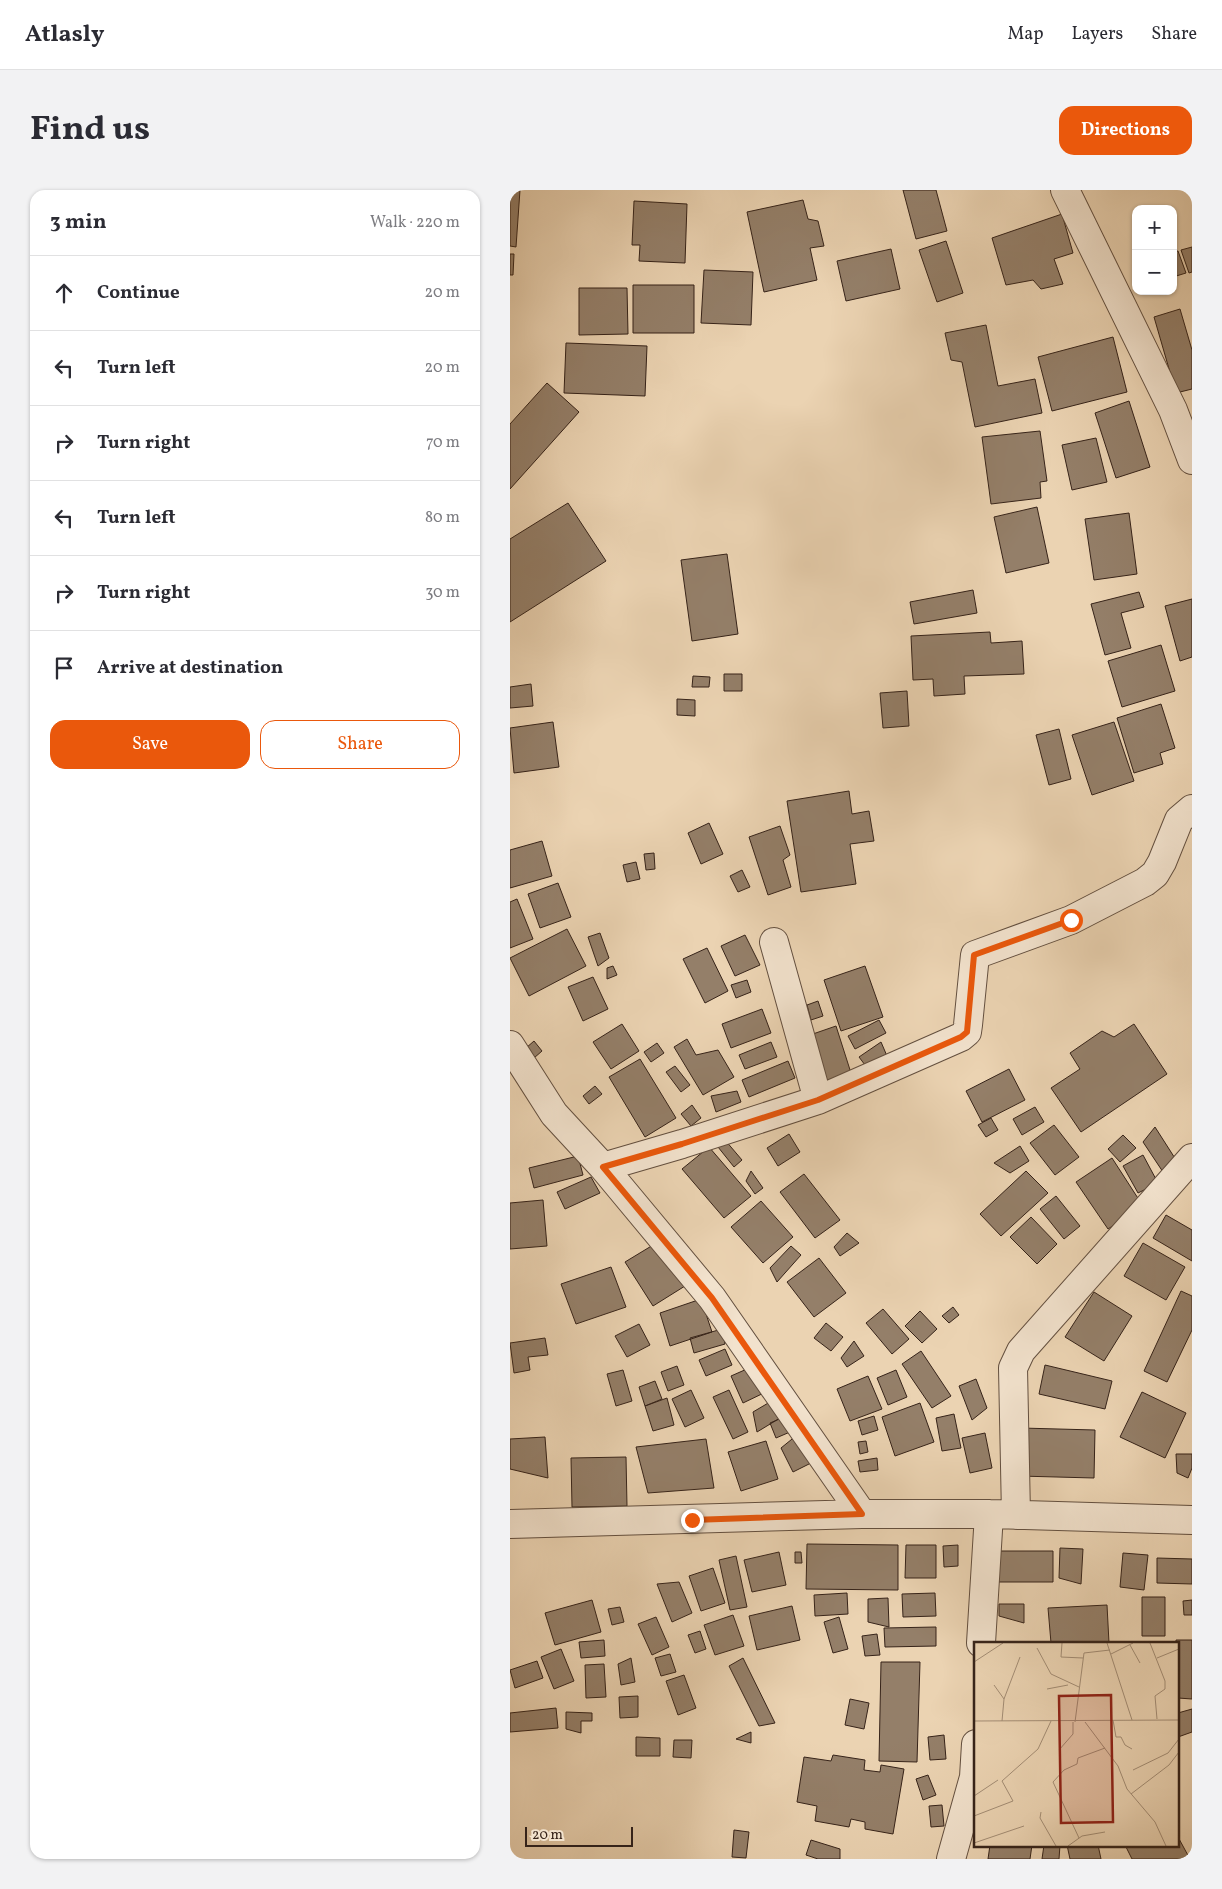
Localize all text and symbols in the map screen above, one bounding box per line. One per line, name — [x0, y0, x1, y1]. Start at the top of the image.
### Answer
text: Atlasly — [25, 18, 104, 52]
text: Map — [1007, 22, 1043, 47]
text: Layers — [1071, 22, 1123, 47]
text: Share — [1151, 22, 1197, 47]
text: Find us — [30, 106, 150, 154]
button: Directions — [1059, 106, 1192, 155]
map controls — [1132, 205, 1177, 295]
button: + — [1132, 205, 1177, 250]
text: 3 min — [50, 208, 106, 237]
text: Walk · 220 m — [370, 212, 460, 234]
button: − — [1132, 250, 1177, 295]
icon: ahead — [50, 279, 78, 307]
text: Continue — [97, 280, 180, 306]
text: 20 m — [425, 282, 460, 304]
icon: left — [50, 354, 78, 382]
text: Turn left — [97, 355, 176, 381]
text: 20 m — [425, 357, 460, 379]
icon: right — [50, 429, 78, 457]
text: Turn right — [97, 430, 190, 456]
text: 70 m — [426, 432, 460, 454]
icon: left — [50, 504, 78, 532]
text: Turn left — [97, 505, 176, 531]
text: 80 m — [425, 507, 460, 529]
icon: right — [50, 579, 78, 607]
text: Turn right — [97, 580, 190, 606]
text: 30 m — [425, 582, 460, 604]
icon: arrive — [50, 654, 78, 682]
text: Arrive at destination — [97, 655, 283, 681]
button: Save — [50, 720, 250, 769]
button: Share — [260, 720, 460, 769]
route start — [1060, 909, 1083, 932]
route end — [681, 1509, 704, 1532]
inset map — [974, 1642, 1180, 1846]
scale bar — [525, 1824, 632, 1847]
text: 20 m — [532, 1826, 563, 1845]

